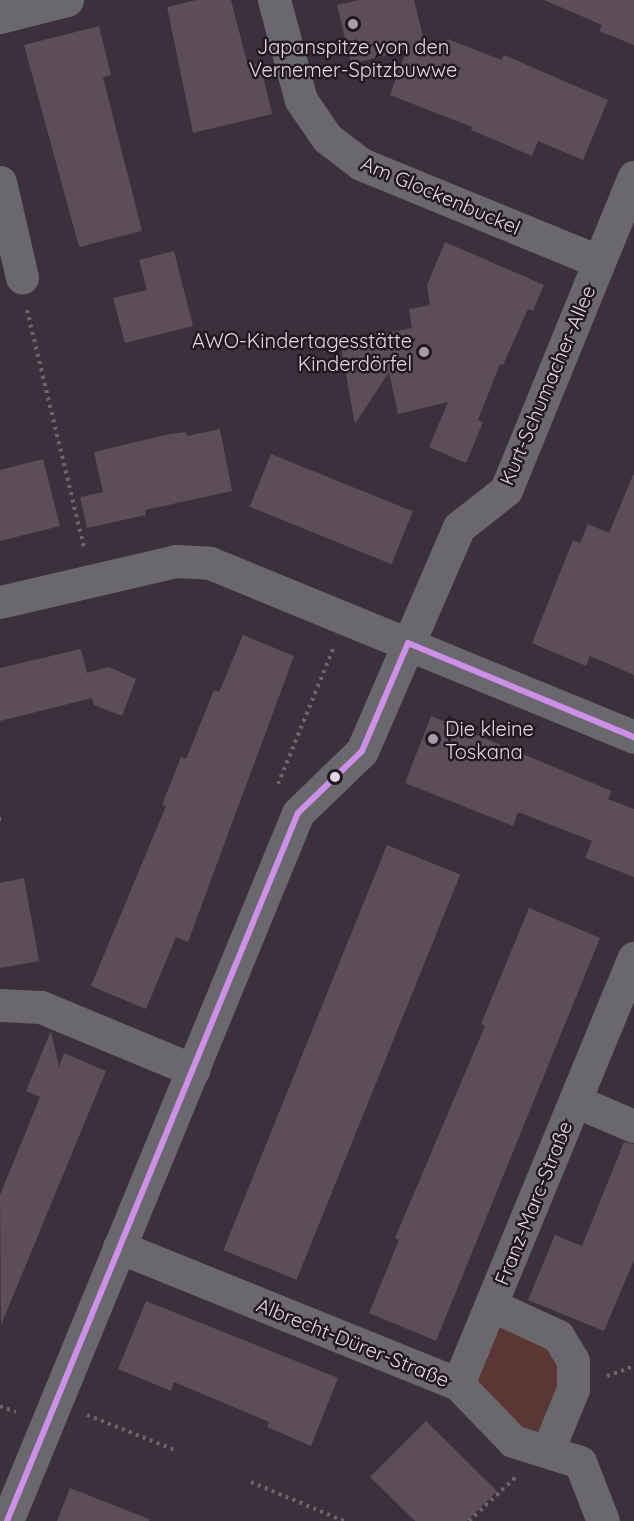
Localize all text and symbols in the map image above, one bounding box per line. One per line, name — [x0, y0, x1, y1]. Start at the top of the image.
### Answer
marker: Japanspitze von den Vernemer-Spitzbuwwe — [346, 17, 360, 31]
place label: Japanspitze von den Vernemer-Spitzbuwwe — [249, 34, 457, 81]
street label: Am Glockenbuckel — [358, 151, 524, 239]
street label: Kurt-Schumacher-Allee — [494, 282, 600, 488]
place label: AWO-Kindertagesstätte Kinderdörfel — [192, 328, 412, 375]
marker: AWO-Kindertagesstätte Kinderdörfel — [417, 345, 431, 359]
place label: Die kleine Toskana — [445, 716, 534, 763]
marker: Die kleine Toskana — [426, 732, 440, 746]
unlabelled marker — [329, 771, 341, 783]
street label: Franz-Marc-Straße — [489, 1117, 577, 1289]
street label: Albrecht-Dürer-Straße — [253, 1292, 453, 1392]

